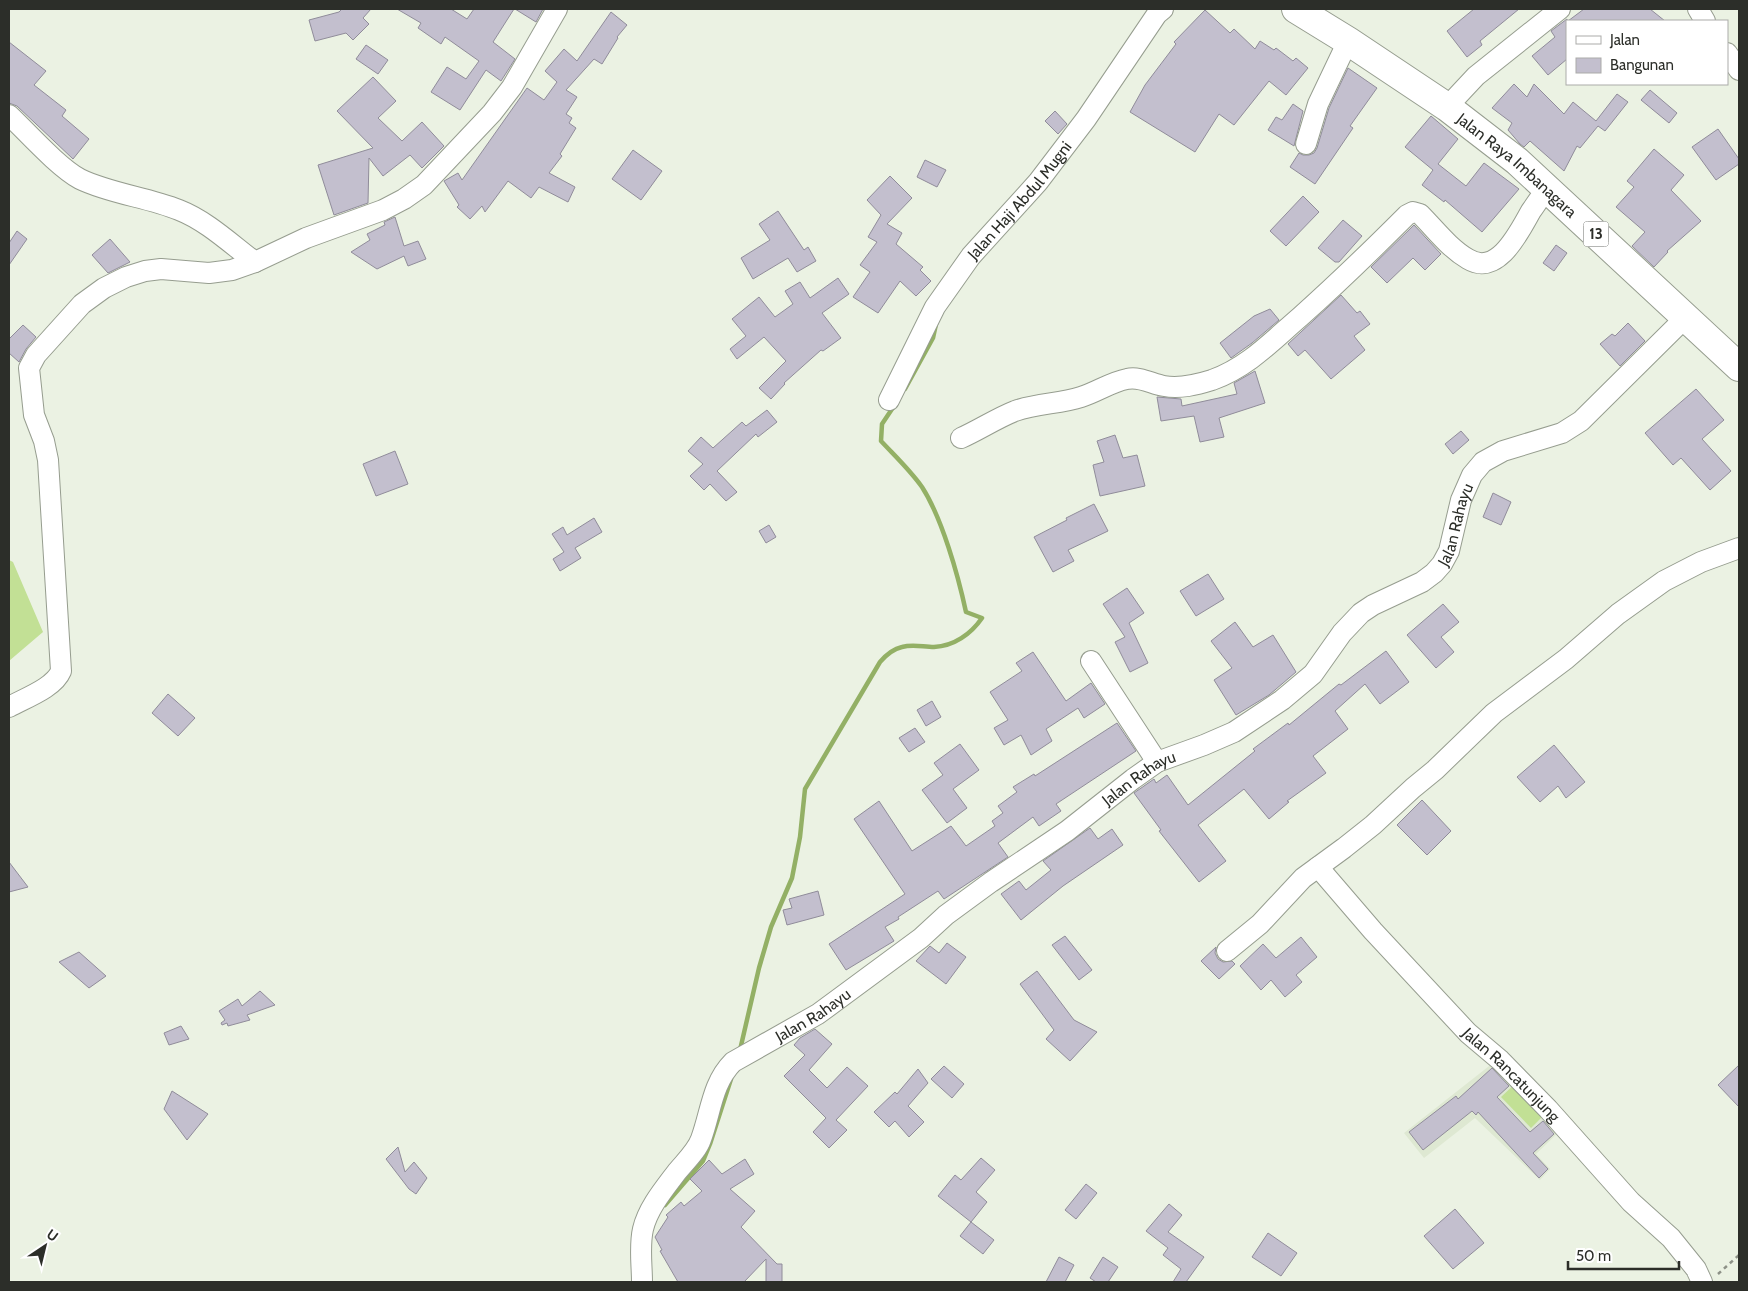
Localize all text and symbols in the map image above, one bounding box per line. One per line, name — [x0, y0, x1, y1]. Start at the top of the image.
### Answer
legend — [1566, 20, 1728, 85]
text: Jalan — [1609, 31, 1640, 49]
text: Bangunan — [1610, 56, 1674, 74]
street label: Jalan Raya Imbanagara — [1452, 109, 1581, 222]
street label: Jalan Haji Abdul Mugni — [963, 138, 1076, 264]
road number: 13 — [1584, 222, 1608, 246]
street label: Jalan Rahayu — [1433, 480, 1477, 570]
street label: Jalan Rahayu — [1098, 747, 1178, 810]
street label: Jalan Rahayu — [771, 984, 854, 1047]
street label: Jalan Rancatunjung — [1457, 1023, 1565, 1127]
north arrow — [20, 1221, 70, 1271]
text: U — [43, 1225, 62, 1246]
scale bar — [1568, 1238, 1679, 1270]
text: 50 m — [1576, 1247, 1611, 1265]

